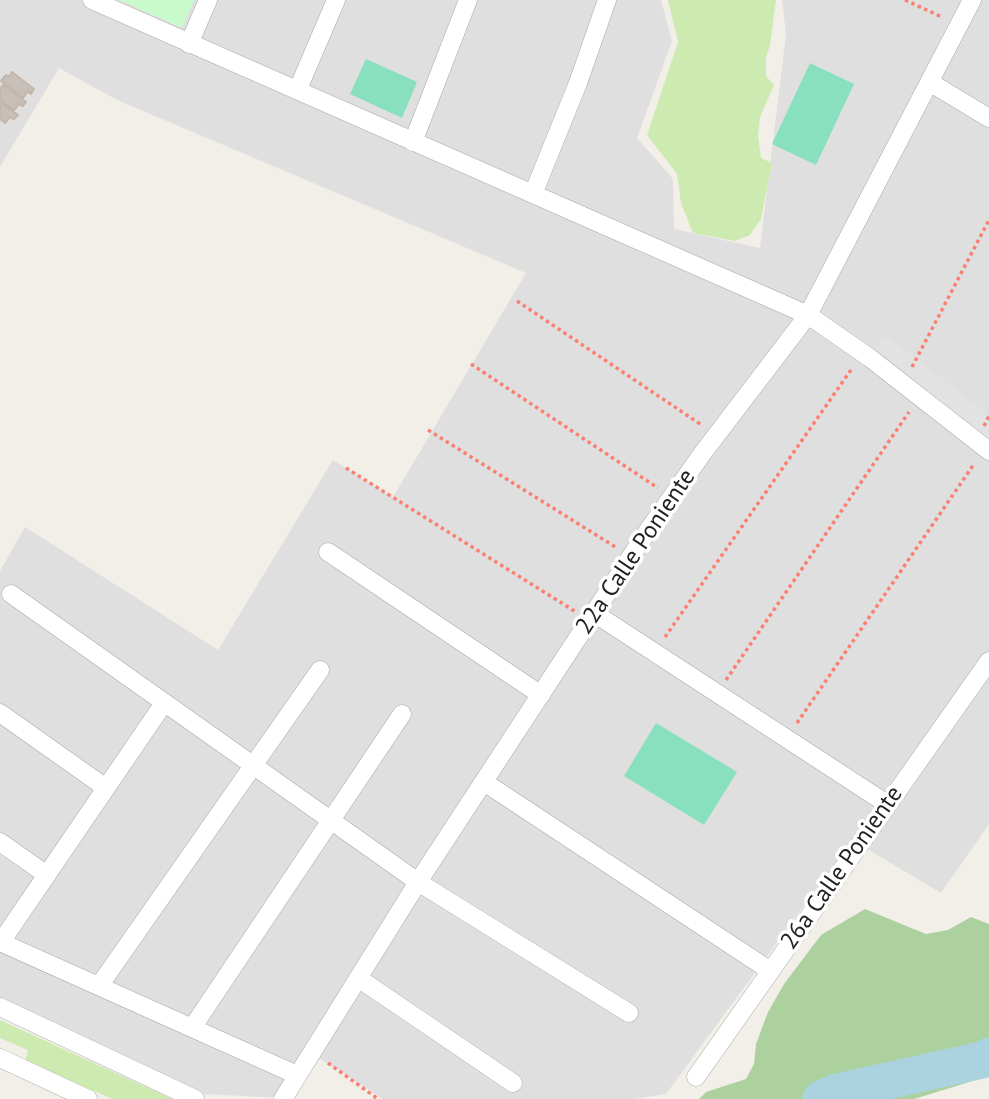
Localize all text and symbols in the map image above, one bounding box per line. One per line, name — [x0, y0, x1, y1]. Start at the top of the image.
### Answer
street label: 22a Calle Poniente — [570, 464, 702, 640]
street label: 26a Calle Poniente — [775, 781, 909, 955]

